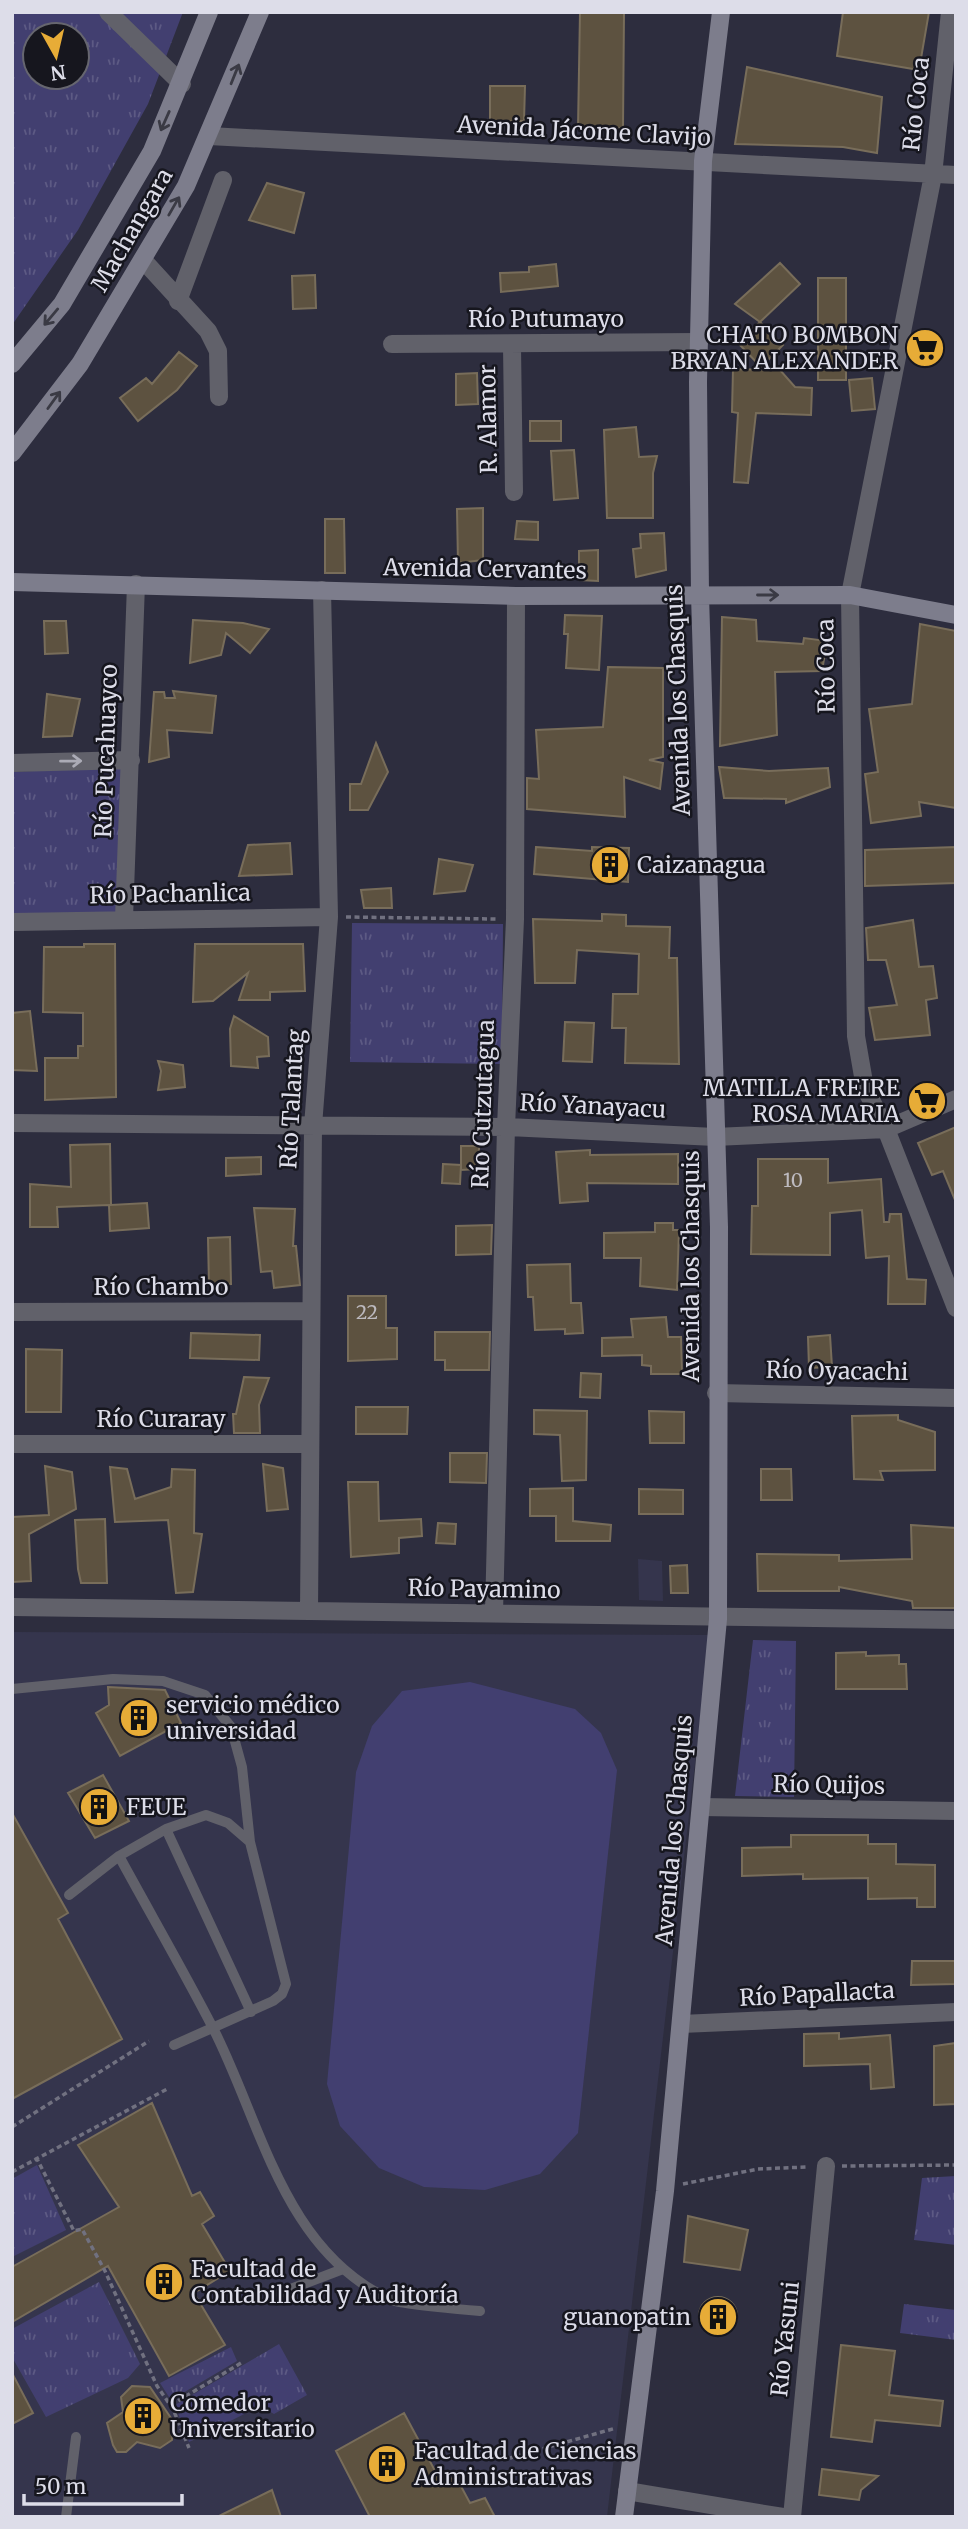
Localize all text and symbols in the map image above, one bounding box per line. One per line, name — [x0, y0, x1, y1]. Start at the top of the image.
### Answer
north arrow — [21, 21, 91, 91]
street label: Río Coca — [896, 55, 935, 153]
text: N — [49, 60, 67, 86]
one-way arrow — [229, 64, 242, 86]
street label: Avenida Jácome Clavijo — [455, 109, 712, 152]
one-way arrow — [158, 110, 171, 131]
street label: Machangara — [85, 163, 179, 297]
one-way arrow — [167, 197, 181, 217]
street label: Río Putumayo — [468, 304, 624, 333]
one-way arrow — [43, 308, 59, 326]
place label: CHATO BOMBON BRYAN ALEXANDER — [670, 320, 898, 375]
supermarket icon: CHATO BOMBON BRYAN ALEXANDER — [904, 327, 946, 369]
street label: R. Alamor — [472, 364, 503, 474]
one-way arrow — [47, 391, 62, 409]
street label: Avenida Cervantes — [382, 552, 587, 585]
street label: Avenida los Chasquis — [659, 584, 696, 817]
one-way arrow — [756, 588, 779, 602]
street label: Río Coca — [810, 618, 841, 714]
street label: Río Pucahuayco — [88, 663, 123, 839]
one-way arrow — [60, 755, 83, 768]
building icon: Caizanagua — [589, 844, 631, 886]
place label: Caizanagua — [637, 850, 766, 879]
street label: Río Pachanlica — [89, 878, 251, 909]
street label: Río Cutzutagua — [465, 1019, 500, 1189]
street label: Río Talantag — [273, 1028, 310, 1170]
place label: MATILLA FREIRE ROSA MARIA — [703, 1073, 901, 1128]
supermarket icon: MATILLA FREIRE ROSA MARIA — [906, 1080, 948, 1122]
street label: Río Yanayacu — [519, 1087, 667, 1124]
street label: Avenida los Chasquis — [676, 1150, 705, 1383]
house number: 10 — [783, 1168, 803, 1192]
street label: Río Chambo — [93, 1272, 229, 1301]
house number: 22 — [356, 1300, 378, 1324]
street label: Río Oyacachi — [765, 1355, 909, 1386]
street label: Río Curaray — [96, 1404, 226, 1433]
street label: Río Payamino — [407, 1573, 561, 1604]
place label: servicio médico universidad — [166, 1690, 340, 1745]
building icon: servicio médico universidad — [118, 1697, 160, 1739]
street label: Avenida los Chasquis — [649, 1713, 698, 1948]
street label: Río Quijos — [773, 1769, 885, 1800]
building icon: FEUE — [78, 1786, 120, 1828]
place label: FEUE — [126, 1792, 187, 1821]
street label: Río Papallacta — [739, 1975, 895, 2012]
place label: Facultad de Contabilidad y Auditoría — [191, 2254, 459, 2309]
building icon: Facultad de Contabilidad y Auditoría — [143, 2261, 185, 2303]
street label: Río Yasuni — [764, 2280, 805, 2398]
building icon: guanopatin — [697, 2296, 739, 2338]
place label: guanopatin — [563, 2302, 691, 2331]
place label: Comedor Universitario — [170, 2388, 315, 2443]
building icon: Comedor Universitario — [122, 2395, 164, 2437]
place label: Facultad de Ciencias Administrativas — [413, 2436, 637, 2491]
building icon: Facultad de Ciencias Administrativas — [366, 2443, 408, 2485]
scale bar — [24, 2462, 182, 2506]
text: 50 m — [35, 2473, 86, 2500]

